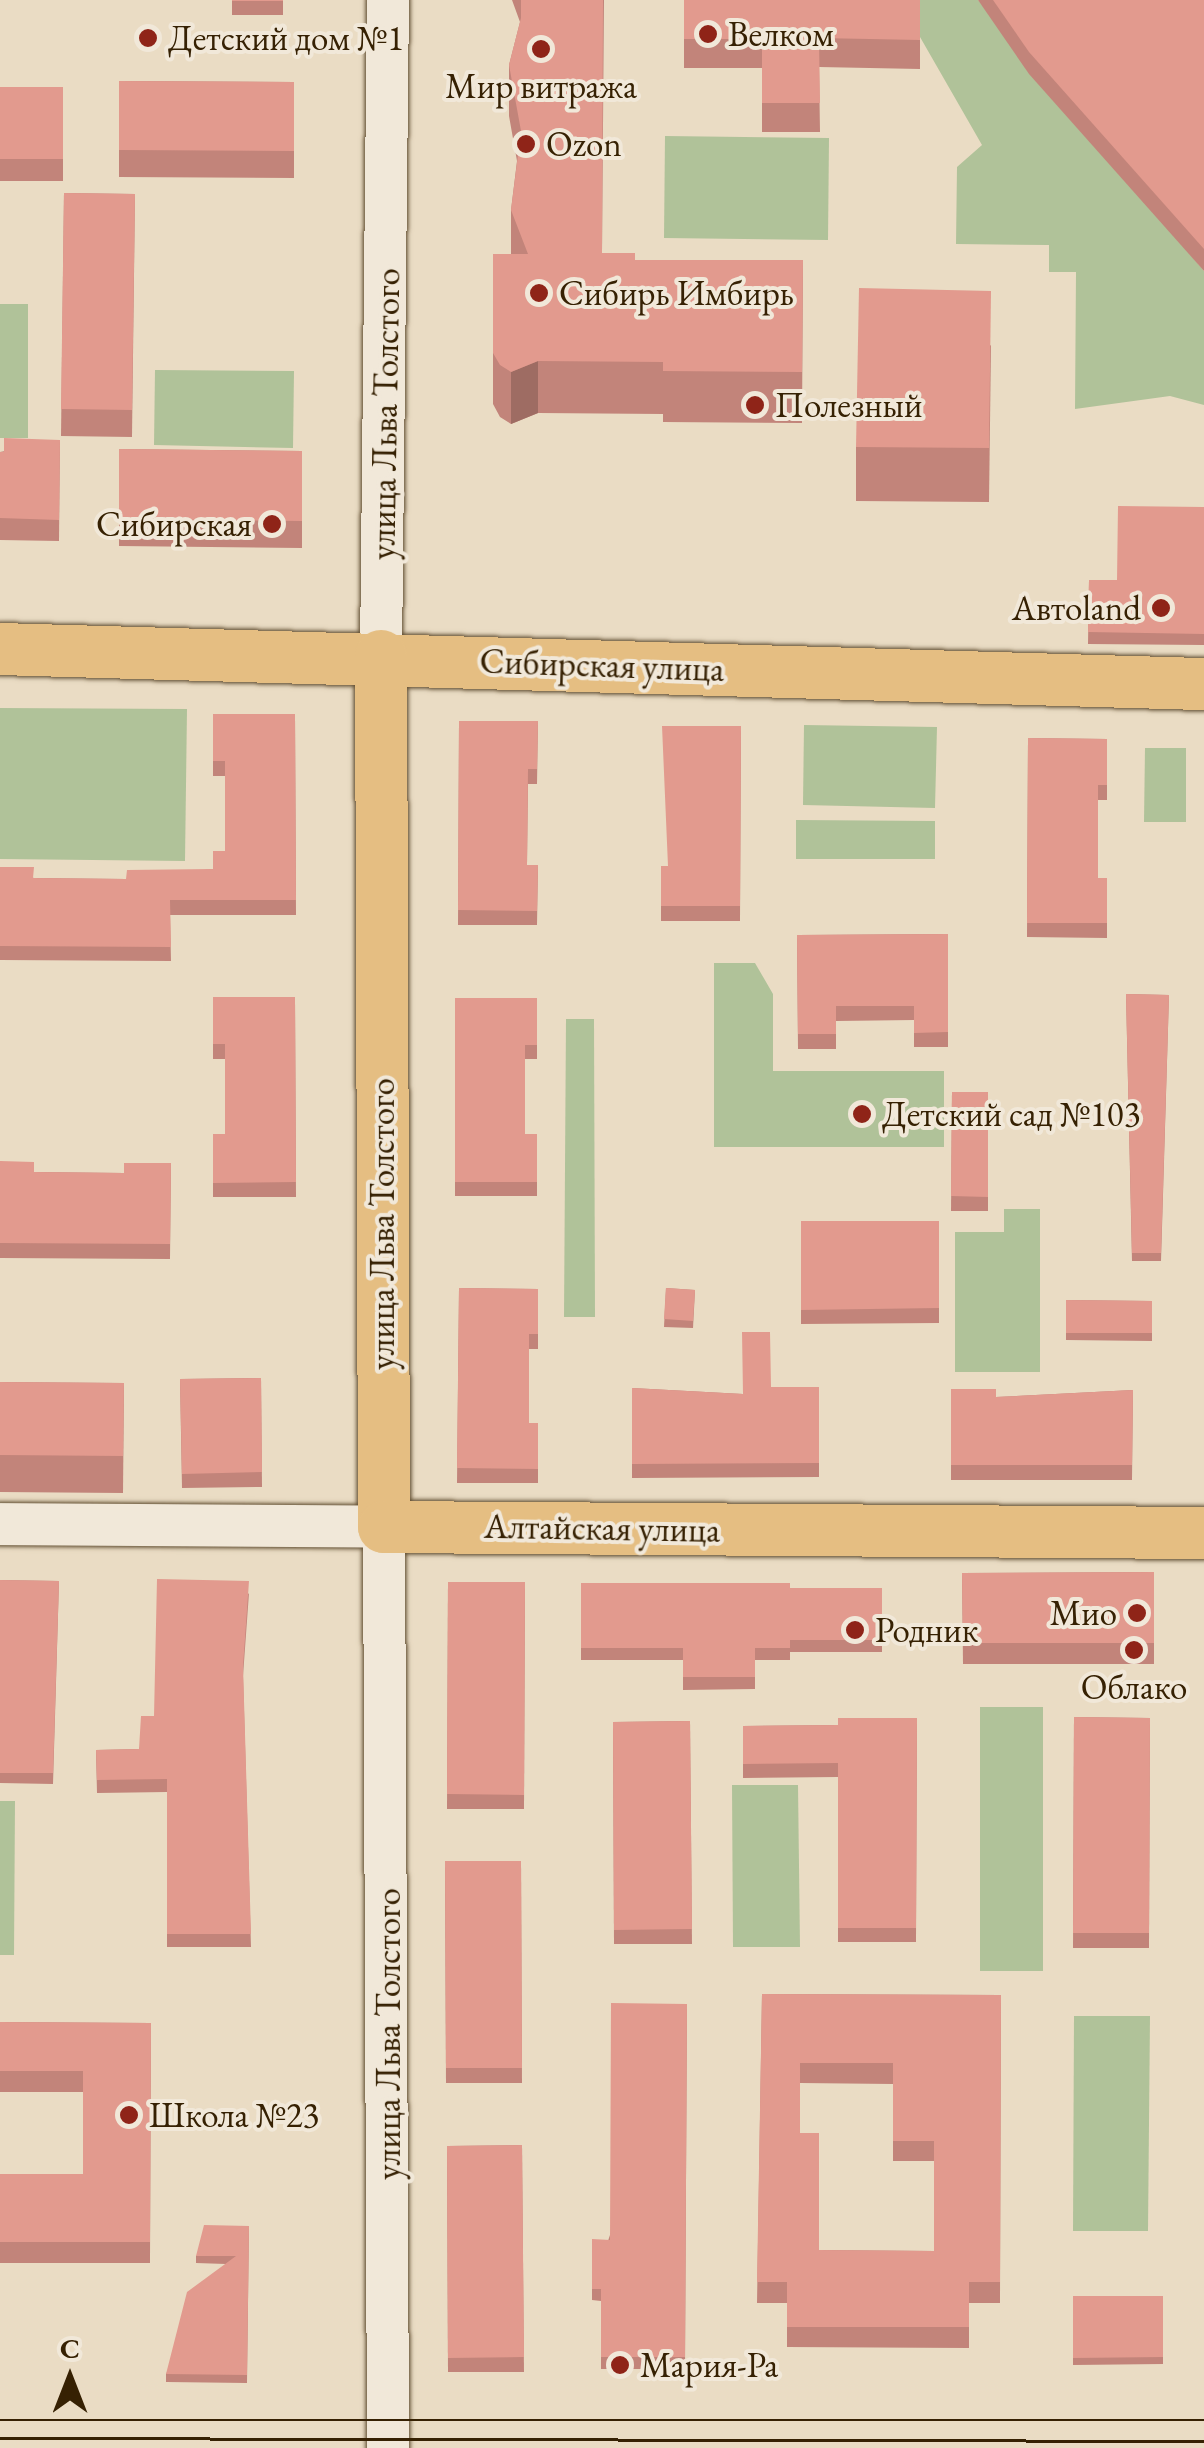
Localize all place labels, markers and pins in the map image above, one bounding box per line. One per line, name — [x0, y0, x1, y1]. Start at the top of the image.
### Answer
place label: Велком — [728, 13, 834, 55]
place label: Детский дом №1 — [168, 17, 404, 59]
marker: Велком — [697, 23, 719, 45]
marker: Детский дом №1 — [137, 27, 159, 49]
marker: Мир витража — [530, 38, 552, 60]
place label: Мир витража — [445, 65, 637, 107]
place label: Ozon — [546, 123, 622, 165]
marker: Ozon — [515, 133, 537, 155]
place label: Сибирь Имбирь — [559, 272, 794, 314]
marker: Сибирь Имбирь — [528, 282, 550, 304]
place label: Полезный — [775, 384, 922, 426]
marker: Полезный — [744, 394, 766, 416]
place label: Сибирская — [96, 503, 252, 545]
marker: Сибирская — [261, 513, 283, 535]
place label: Автоland — [1012, 587, 1141, 629]
marker: Автоland — [1150, 597, 1172, 619]
place label: Детский сад №103 — [882, 1093, 1140, 1135]
marker: Детский сад №103 — [851, 1103, 873, 1125]
place label: Мио — [1050, 1592, 1117, 1634]
marker: Мио — [1126, 1602, 1148, 1624]
place label: Родник — [875, 1609, 978, 1651]
marker: Родник — [844, 1619, 866, 1641]
marker: Облако — [1123, 1639, 1145, 1661]
place label: Облако — [1081, 1666, 1187, 1708]
place label: Школа №23 — [149, 2094, 319, 2136]
marker: Школа №23 — [118, 2104, 140, 2126]
place label: Мария-Ра — [640, 2344, 778, 2386]
marker: Мария-Ра — [609, 2354, 631, 2376]

